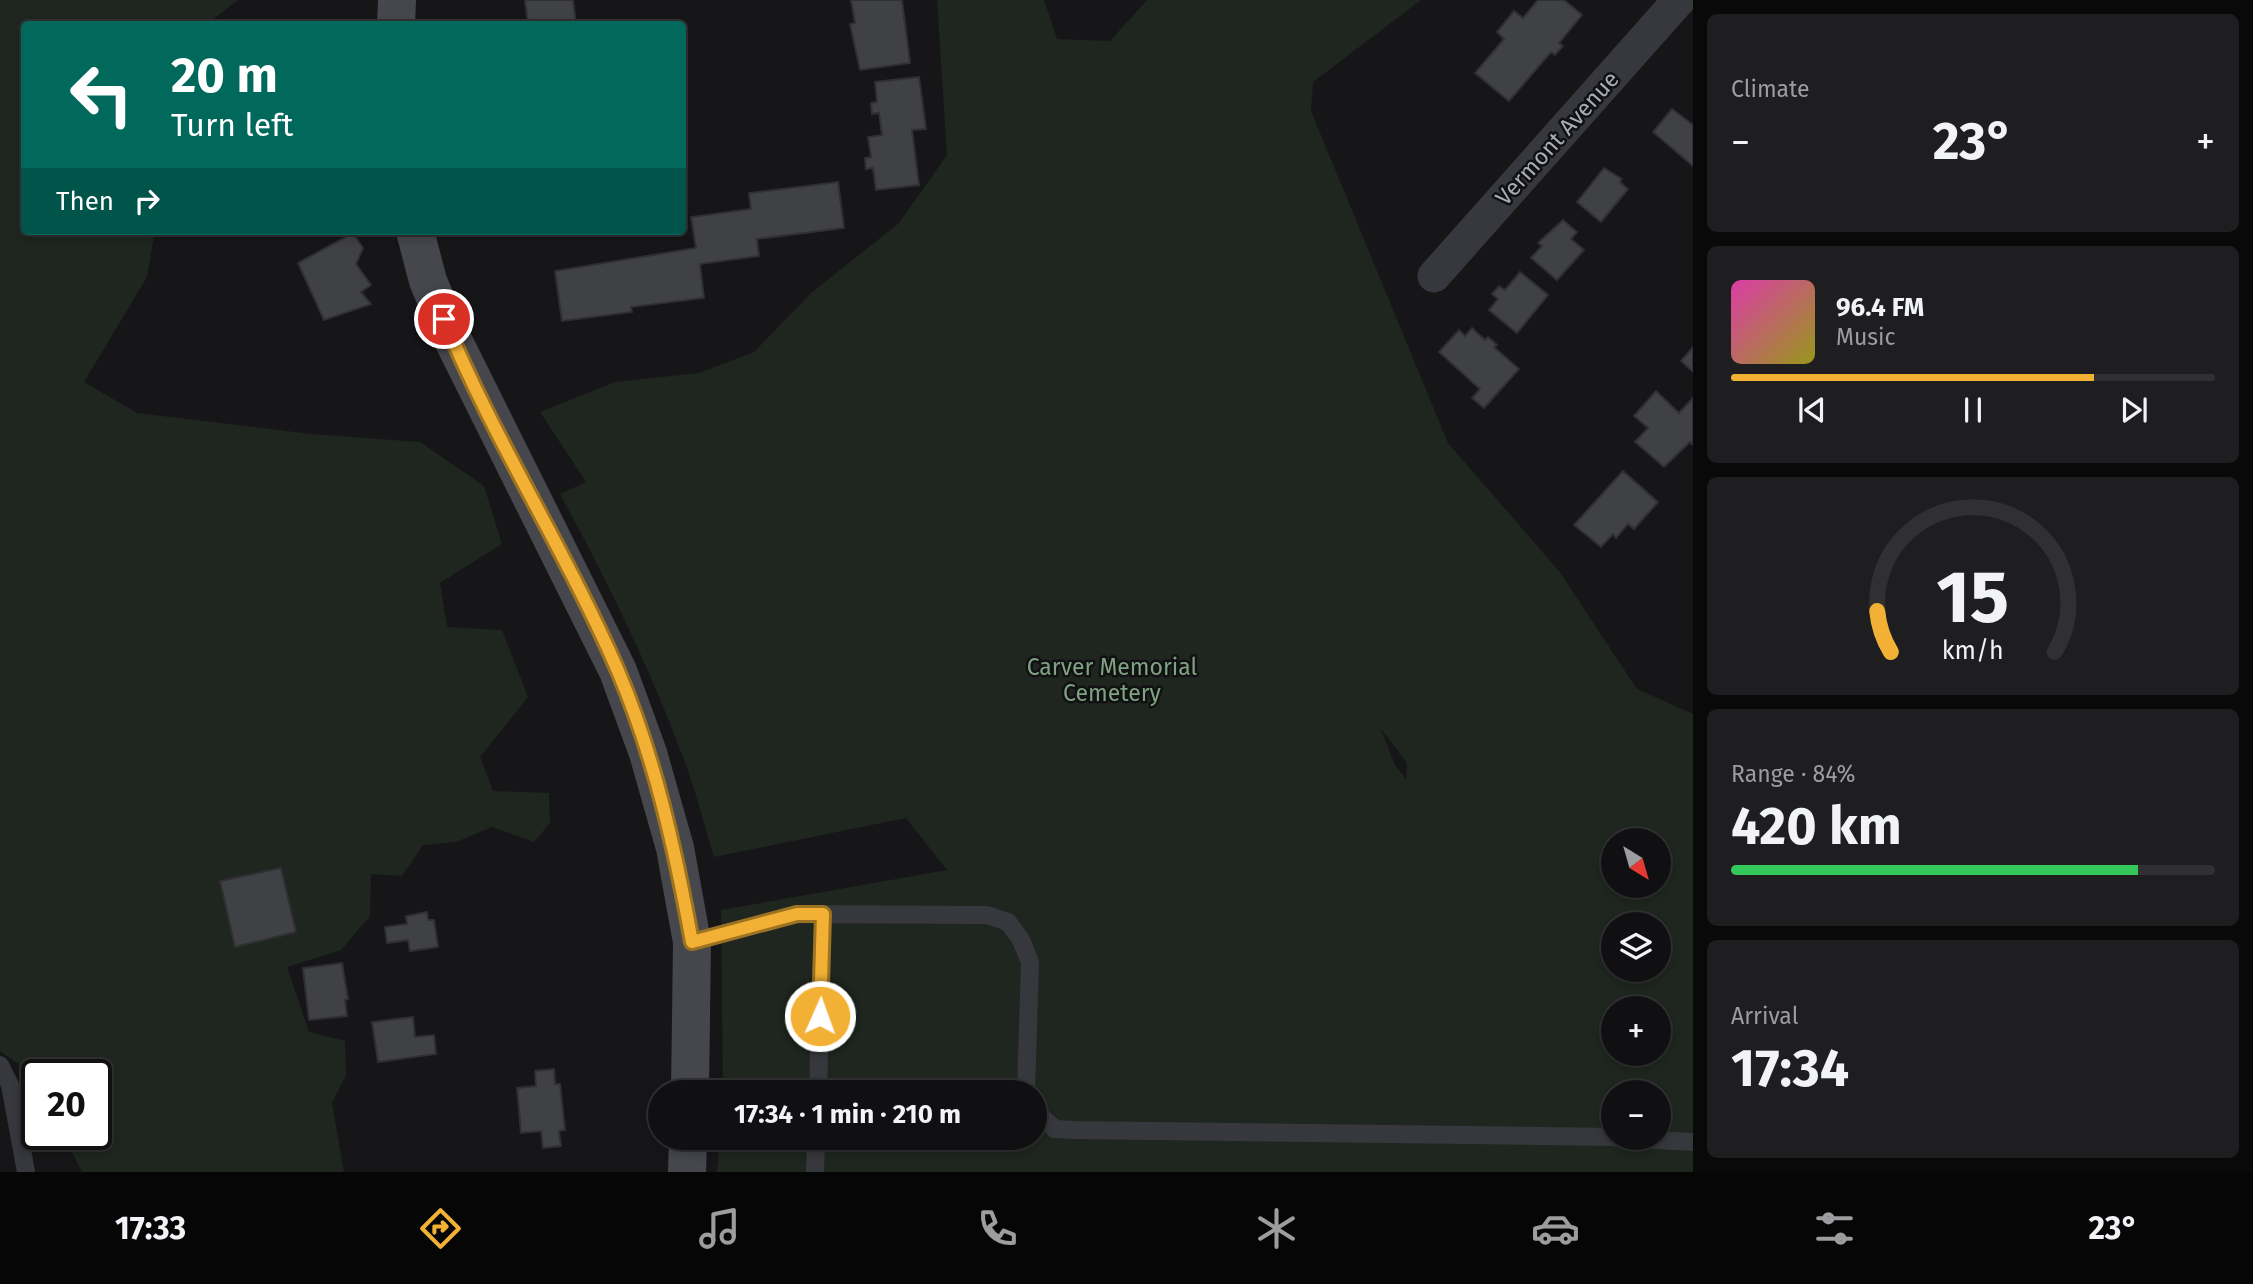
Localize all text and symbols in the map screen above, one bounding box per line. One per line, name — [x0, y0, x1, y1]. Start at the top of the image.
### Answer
text: 20 m — [171, 46, 278, 105]
icon: left — [56, 49, 147, 140]
street label: Vermont Avenue — [1489, 65, 1625, 211]
text: Climate — [1731, 75, 1810, 103]
text: Turn left — [171, 106, 293, 144]
text: 23° — [1933, 110, 2013, 173]
text: − — [1731, 119, 1750, 165]
text: + — [2196, 119, 2215, 165]
icon: right — [128, 182, 166, 220]
text: Then — [56, 186, 114, 217]
pin — [414, 289, 474, 349]
text: 96.4 FM — [1836, 292, 1924, 323]
icon: arrive — [425, 300, 463, 338]
text: Music — [1836, 323, 1896, 351]
icon: previous — [1793, 391, 1831, 429]
icon: pause — [1954, 391, 1992, 429]
icon: next — [2115, 391, 2153, 429]
text: 15 — [1937, 554, 2009, 641]
text: km/h — [1942, 636, 2004, 666]
park label: Carver Memorial Cemetery — [1027, 653, 1198, 707]
text: Range · 84% — [1731, 760, 1856, 788]
text: 420 km — [1731, 795, 1902, 858]
north arrow — [1601, 828, 1671, 898]
map controls — [1601, 828, 1671, 1150]
button: layers — [1601, 912, 1671, 982]
position arrow — [783, 979, 857, 1053]
button: + — [1601, 996, 1671, 1066]
text: Arrival — [1731, 1002, 1798, 1030]
text: 17:34 — [1731, 1037, 1849, 1100]
speed limit sign: 20 — [21, 1059, 112, 1150]
button: − — [1601, 1080, 1671, 1150]
text: 17:34 · 1 min · 210 m — [734, 1099, 961, 1130]
icon: directions — [416, 1204, 465, 1253]
icon: music — [695, 1204, 744, 1253]
icon: phone — [973, 1204, 1022, 1253]
icon: climate — [1252, 1204, 1301, 1253]
icon: car — [1531, 1204, 1580, 1253]
icon: filters — [1810, 1204, 1859, 1253]
text: 17:33 — [115, 1209, 186, 1247]
text: 23° — [2088, 1209, 2138, 1247]

